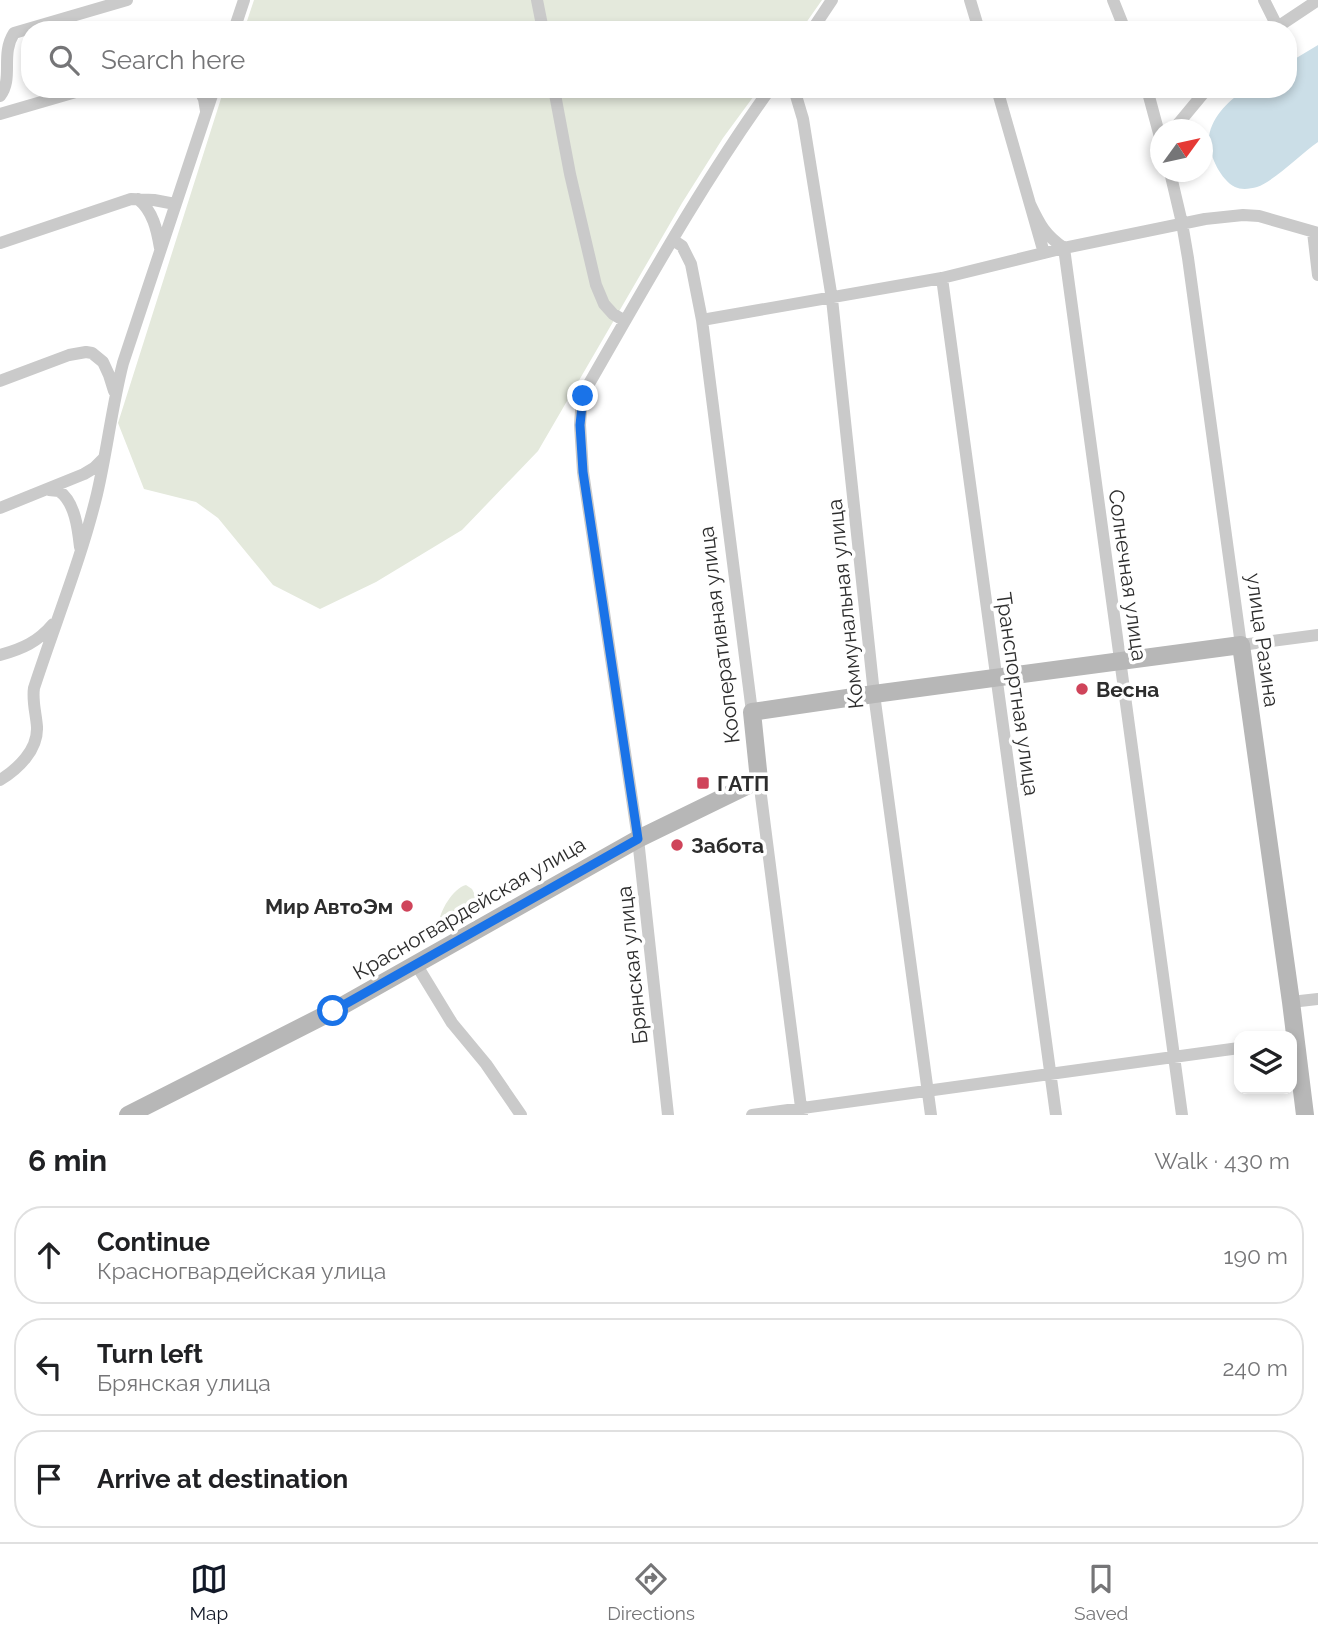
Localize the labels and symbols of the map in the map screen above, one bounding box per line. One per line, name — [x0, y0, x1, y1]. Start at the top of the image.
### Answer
north arrow — [1150, 119, 1213, 182]
route end — [567, 380, 598, 411]
street label: Солнечная улица — [1104, 488, 1152, 662]
street label: Коммунальная улица — [822, 498, 868, 710]
street label: Кооперативная улица — [693, 525, 745, 745]
street label: улица Разина — [1241, 571, 1285, 709]
street label: Транспортная улица — [991, 591, 1045, 797]
place label: Весна — [1096, 677, 1159, 702]
marker: Весна — [1074, 681, 1090, 697]
place label: ГАТП — [717, 771, 769, 796]
marker: ГАТП — [695, 775, 711, 791]
street label: Красногвардейская улица — [348, 831, 590, 985]
place label: Забота — [691, 833, 764, 858]
marker: Забота — [669, 837, 685, 853]
street label: Брянская улица — [611, 885, 653, 1045]
place label: Мир АвтоЭм — [265, 894, 393, 919]
marker: Мир АвтоЭм — [399, 898, 415, 914]
route start — [317, 995, 348, 1026]

